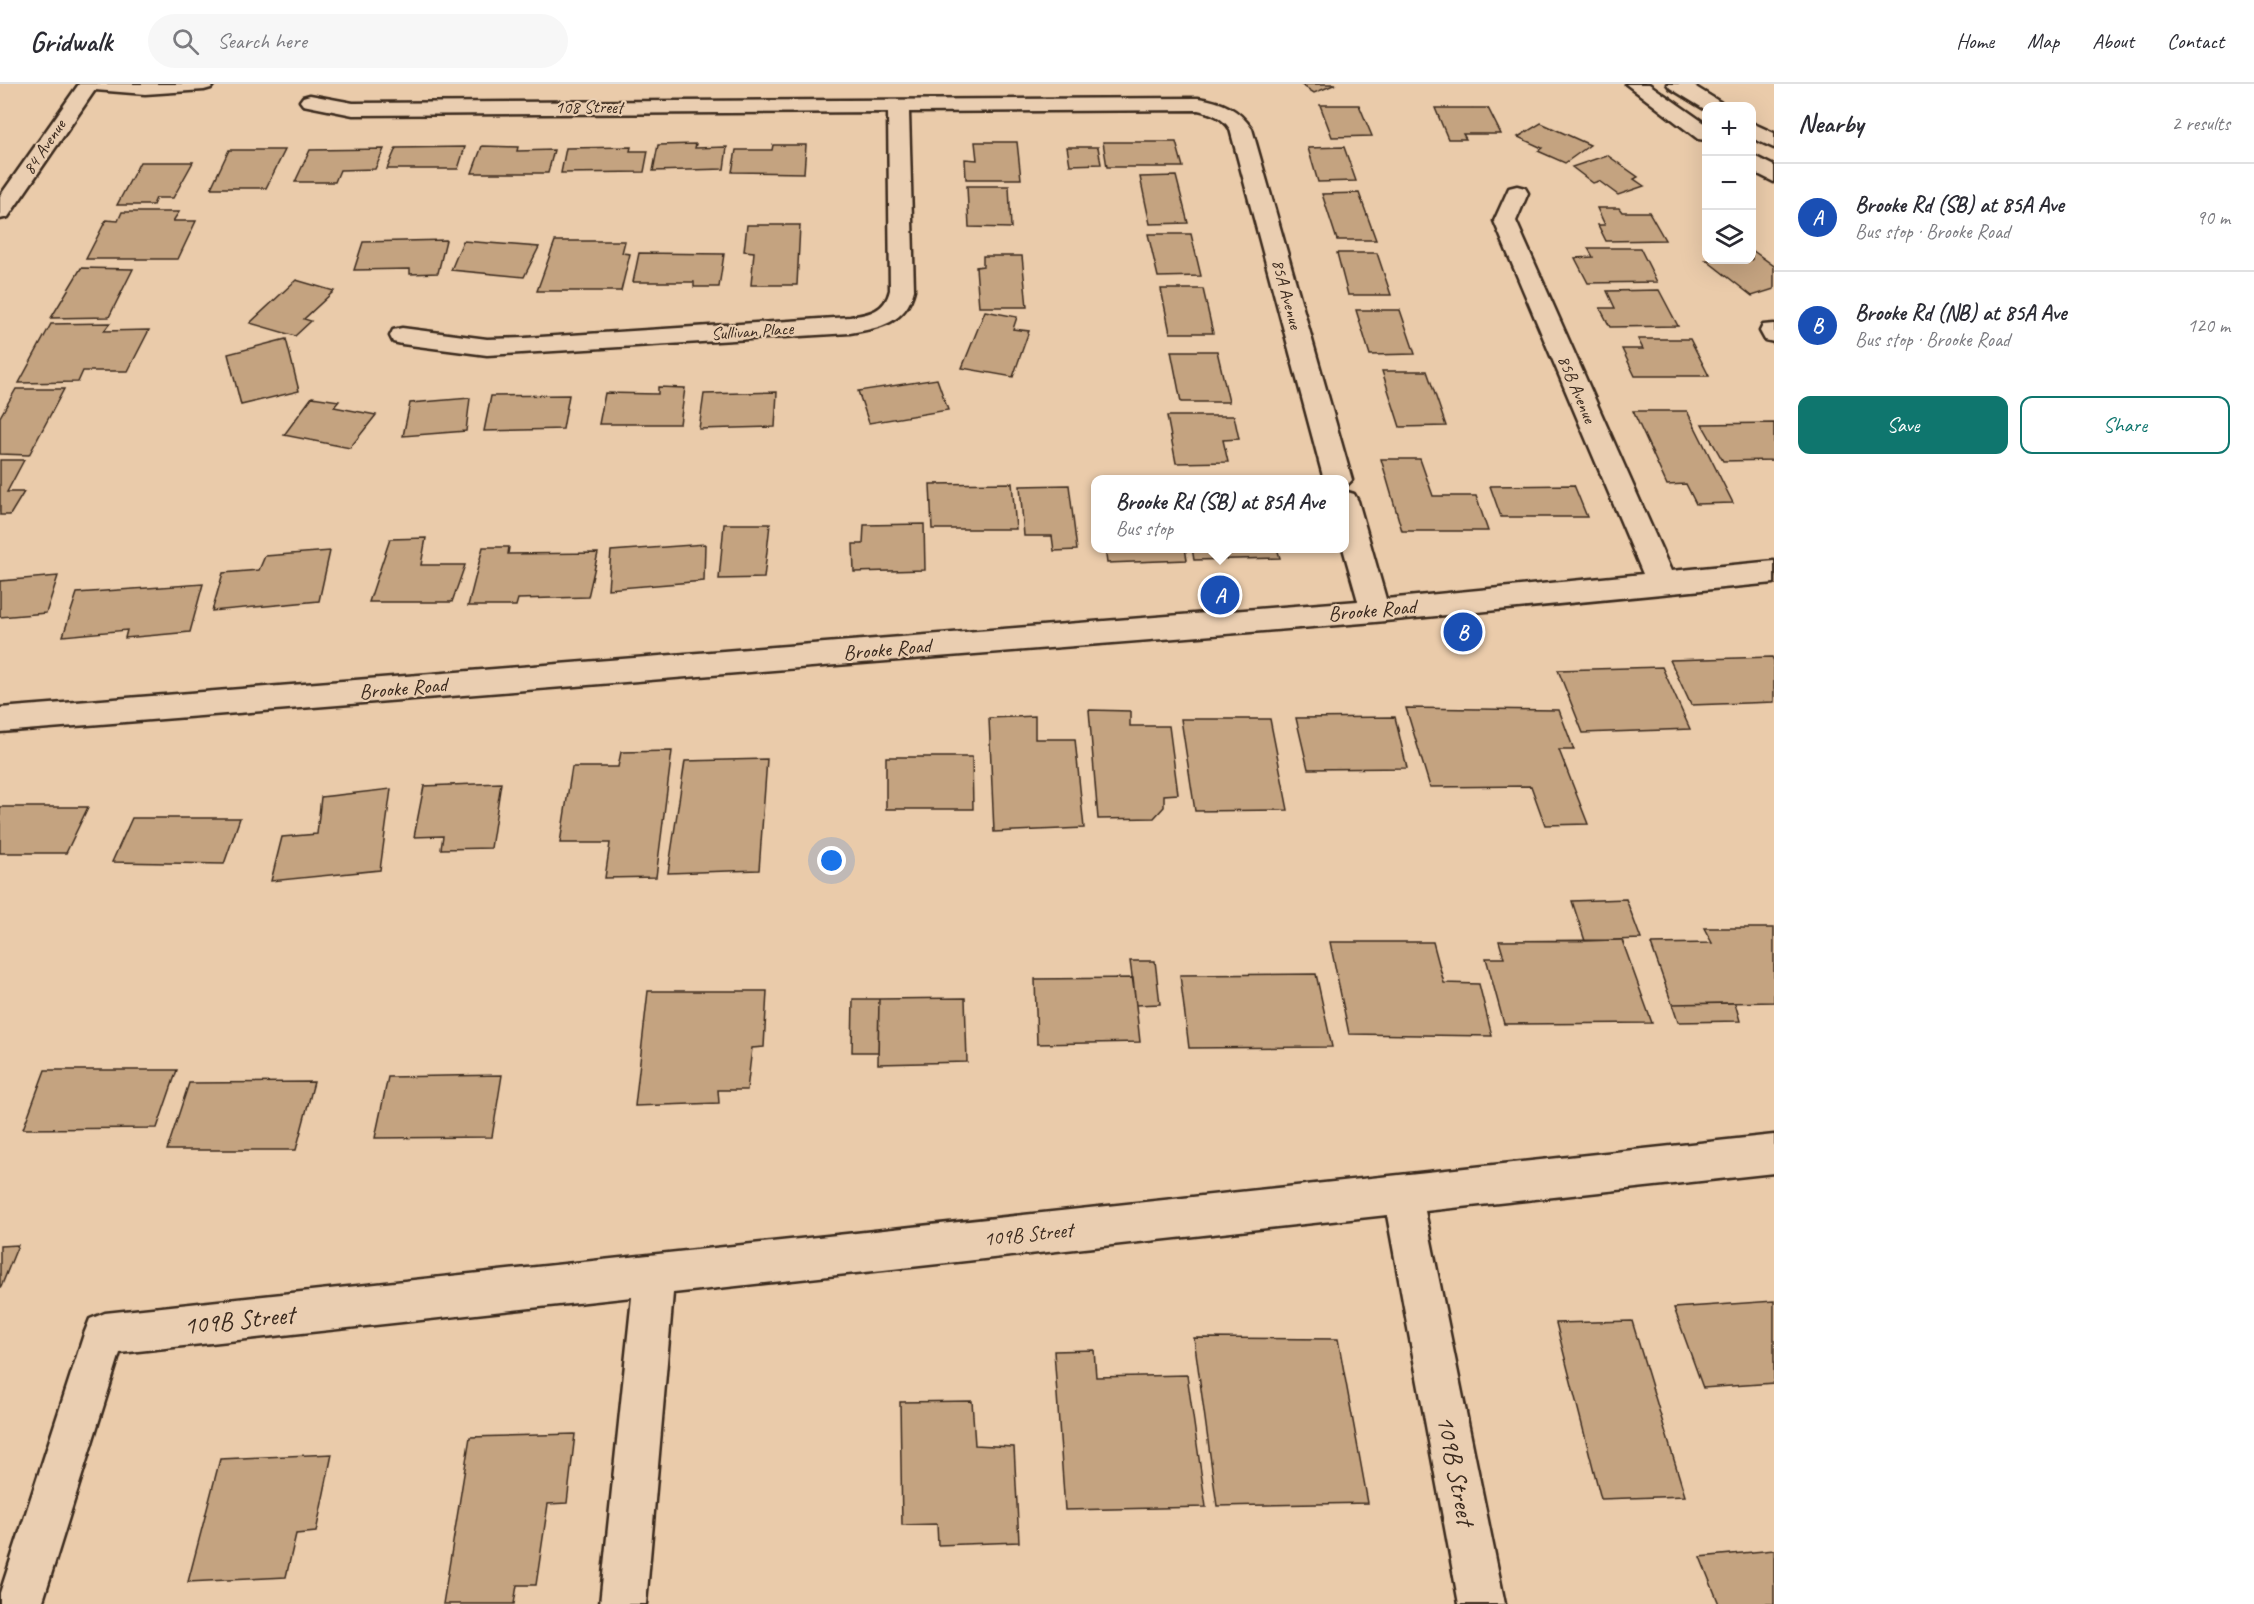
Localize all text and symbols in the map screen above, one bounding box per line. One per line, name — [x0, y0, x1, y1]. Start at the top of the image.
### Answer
search box — [148, 14, 568, 68]
text: Gridwalk — [30, 24, 112, 59]
icon: search — [169, 25, 202, 58]
text: Search here — [217, 27, 307, 55]
text: Home — [1956, 28, 1994, 54]
text: Map — [2027, 28, 2059, 54]
text: About — [2092, 28, 2134, 54]
text: Contact — [2167, 28, 2224, 54]
street label: 108 Street — [555, 96, 626, 118]
map controls — [1702, 102, 1756, 264]
button: + — [1702, 102, 1756, 156]
text: Nearby — [1798, 107, 1863, 140]
text: 2 results — [2171, 111, 2230, 136]
street label: 84 Avenue — [18, 114, 71, 179]
button: − — [1702, 156, 1756, 210]
text: Brooke Rd (SB) at 85A Ave — [1855, 191, 2064, 219]
text: A — [1812, 205, 1823, 230]
text: 90 m — [2196, 205, 2230, 230]
button: layers — [1702, 210, 1756, 264]
text: Bus stop · Brooke Road — [1855, 219, 2010, 244]
street label: 85A Avenue — [1267, 257, 1307, 332]
text: Brooke Rd (NB) at 85A Ave — [1855, 299, 2066, 327]
text: B — [1812, 313, 1823, 338]
text: 120 m — [2187, 313, 2230, 338]
street label: Sullivan Place — [710, 317, 795, 345]
text: Bus stop · Brooke Road — [1855, 327, 2010, 352]
street label: 85B Avenue — [1553, 352, 1602, 427]
button: Save — [1798, 396, 2008, 454]
button: Share — [2020, 396, 2230, 454]
popup — [1091, 475, 1349, 553]
text: Brooke Rd (SB) at 85A Ave — [1116, 488, 1324, 516]
text: Bus stop — [1116, 516, 1173, 541]
pin: A — [1200, 572, 1240, 618]
street label: Brooke Road — [1327, 593, 1420, 627]
pin: B — [1444, 610, 1482, 654]
street label: Brooke Road — [842, 632, 935, 666]
street label: Brooke Road — [358, 671, 451, 705]
your location — [817, 846, 846, 875]
street label: 109B Street — [982, 1216, 1077, 1252]
street label: 109B Street — [182, 1297, 299, 1342]
street label: 109B Street — [1429, 1412, 1483, 1531]

